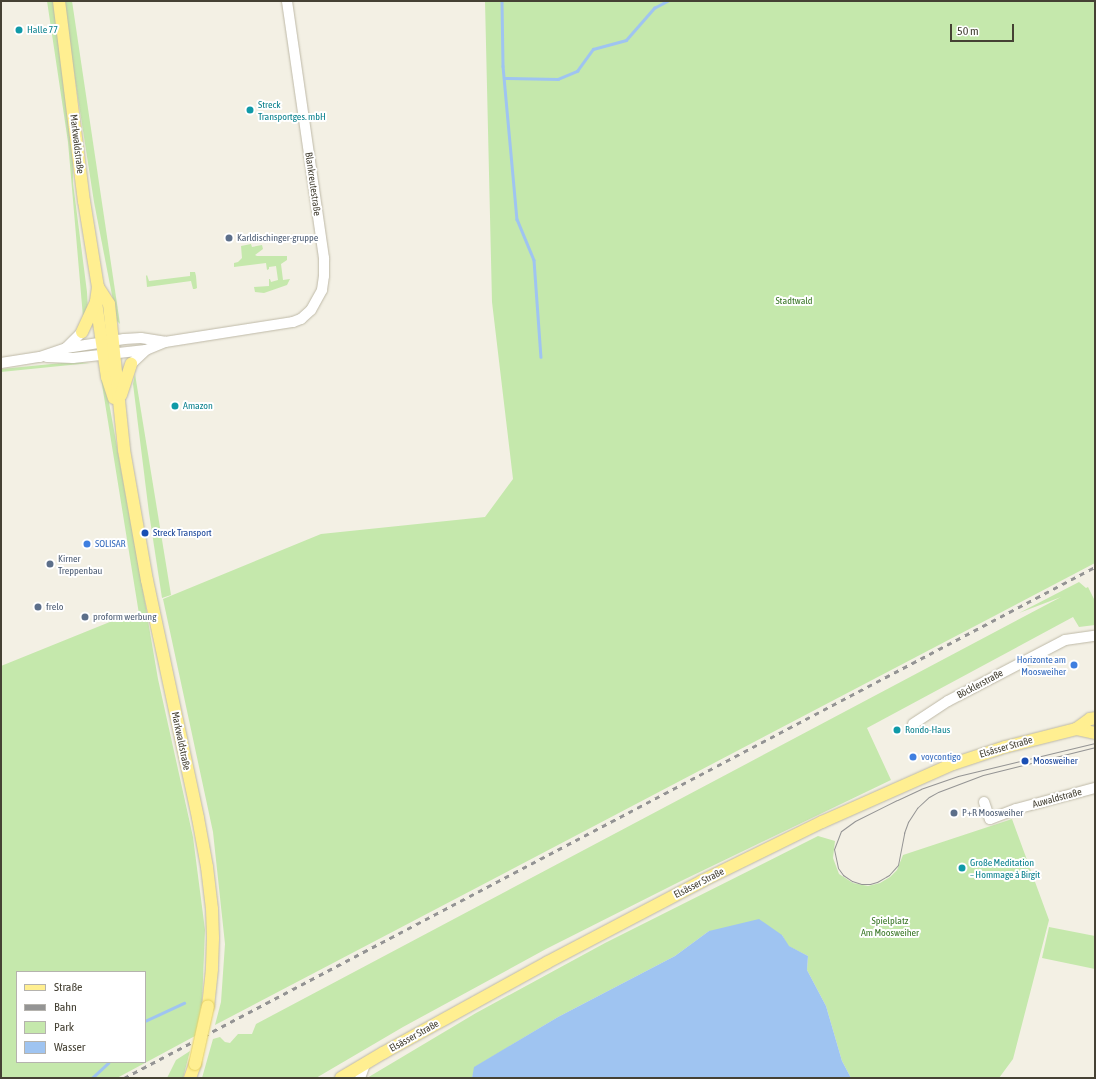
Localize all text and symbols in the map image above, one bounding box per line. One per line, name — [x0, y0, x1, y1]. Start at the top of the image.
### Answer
scale bar — [952, 16, 1016, 42]
place label: Halle 77 — [27, 24, 58, 36]
text: 50 m — [957, 24, 979, 38]
marker: Halle 77 — [14, 25, 24, 35]
place label: Streck Transportges. mbH — [258, 98, 326, 122]
marker: Streck Transportges. mbH — [245, 105, 255, 115]
street label: Markwaldstraße — [67, 114, 87, 174]
street label: Blankreutestraße — [303, 151, 323, 217]
place label: Karldischinger-gruppe — [237, 232, 318, 244]
marker: Karldischinger-gruppe — [224, 233, 234, 243]
park label: Stadtwald — [775, 295, 813, 307]
place label: Amazon — [183, 400, 213, 412]
marker: Amazon — [170, 401, 180, 411]
place label: Streck Transport — [153, 527, 212, 539]
marker: Streck Transport — [140, 528, 150, 538]
place label: SOLISAR — [95, 538, 126, 550]
marker: SOLISAR — [82, 539, 92, 549]
place label: Kirner Treppenbau — [58, 552, 102, 576]
marker: Kirner Treppenbau — [45, 559, 55, 569]
place label: frelo — [46, 601, 63, 613]
marker: frelo — [33, 602, 43, 612]
place label: proform werbung — [93, 611, 156, 623]
marker: proform werbung — [80, 612, 90, 622]
place label: Horizonte am Moosweiher — [1017, 653, 1066, 676]
marker: Horizonte am Moosweiher — [1069, 660, 1079, 670]
street label: Böcklerstraße — [955, 667, 1005, 701]
street label: Markwaldstraße — [169, 711, 193, 771]
place label: Rondo-Haus — [905, 724, 950, 736]
marker: Rondo-Haus — [892, 725, 902, 735]
street label: Elsässer Straße — [978, 734, 1034, 760]
place label: voycontigo — [921, 751, 961, 763]
marker: voycontigo — [908, 752, 918, 762]
place label: Moosweiher — [1033, 755, 1078, 767]
marker: Moosweiher — [1020, 756, 1030, 766]
street label: Auwaldstraße — [1031, 786, 1083, 810]
place label: P+R Moosweiher — [962, 807, 1023, 819]
marker: P+R Moosweiher — [949, 808, 959, 818]
place label: Große Meditation – Hommage à Birgit — [970, 856, 1040, 880]
marker: Große Meditation – Hommage à Birgit — [957, 863, 967, 873]
street label: Elsässer Straße — [672, 865, 726, 901]
park label: Spielplatz Am Moosweiher — [861, 914, 919, 938]
legend — [16, 971, 146, 1063]
text: Straße — [54, 980, 82, 994]
text: Bahn — [54, 1000, 77, 1014]
street label: Elsässer Straße — [387, 1017, 441, 1055]
text: Park — [54, 1020, 74, 1034]
text: Wasser — [54, 1040, 85, 1054]

